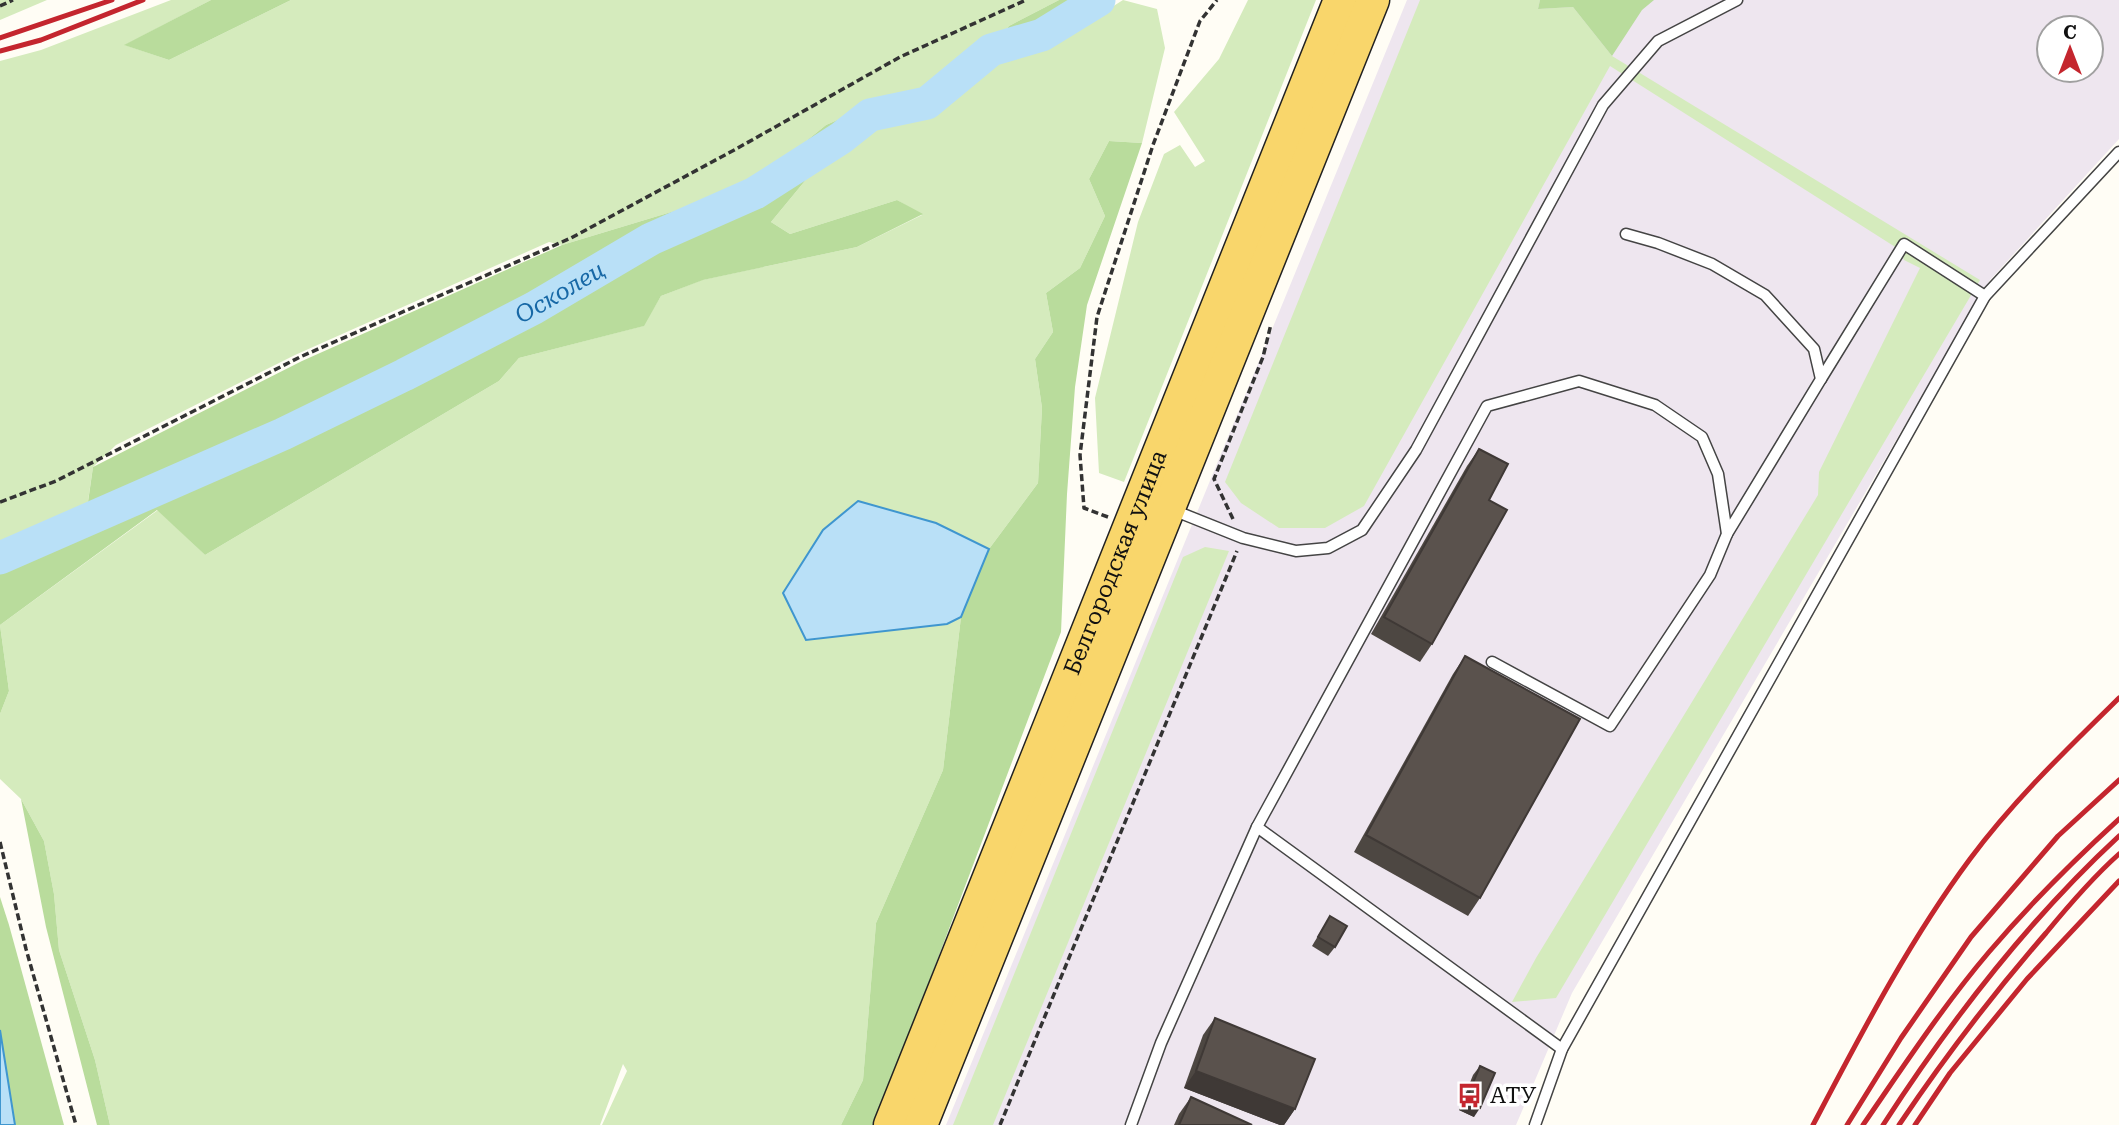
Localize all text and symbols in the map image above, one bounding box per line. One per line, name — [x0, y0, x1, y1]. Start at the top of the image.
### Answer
north arrow — [2035, 14, 2105, 84]
text: С — [2063, 21, 2077, 44]
water label: Осколец — [510, 256, 610, 329]
street label: Белгородская улица — [1058, 446, 1173, 679]
bus stop icon: АТУ — [1456, 1081, 1484, 1109]
place label: АТУ — [1490, 1082, 1537, 1109]

